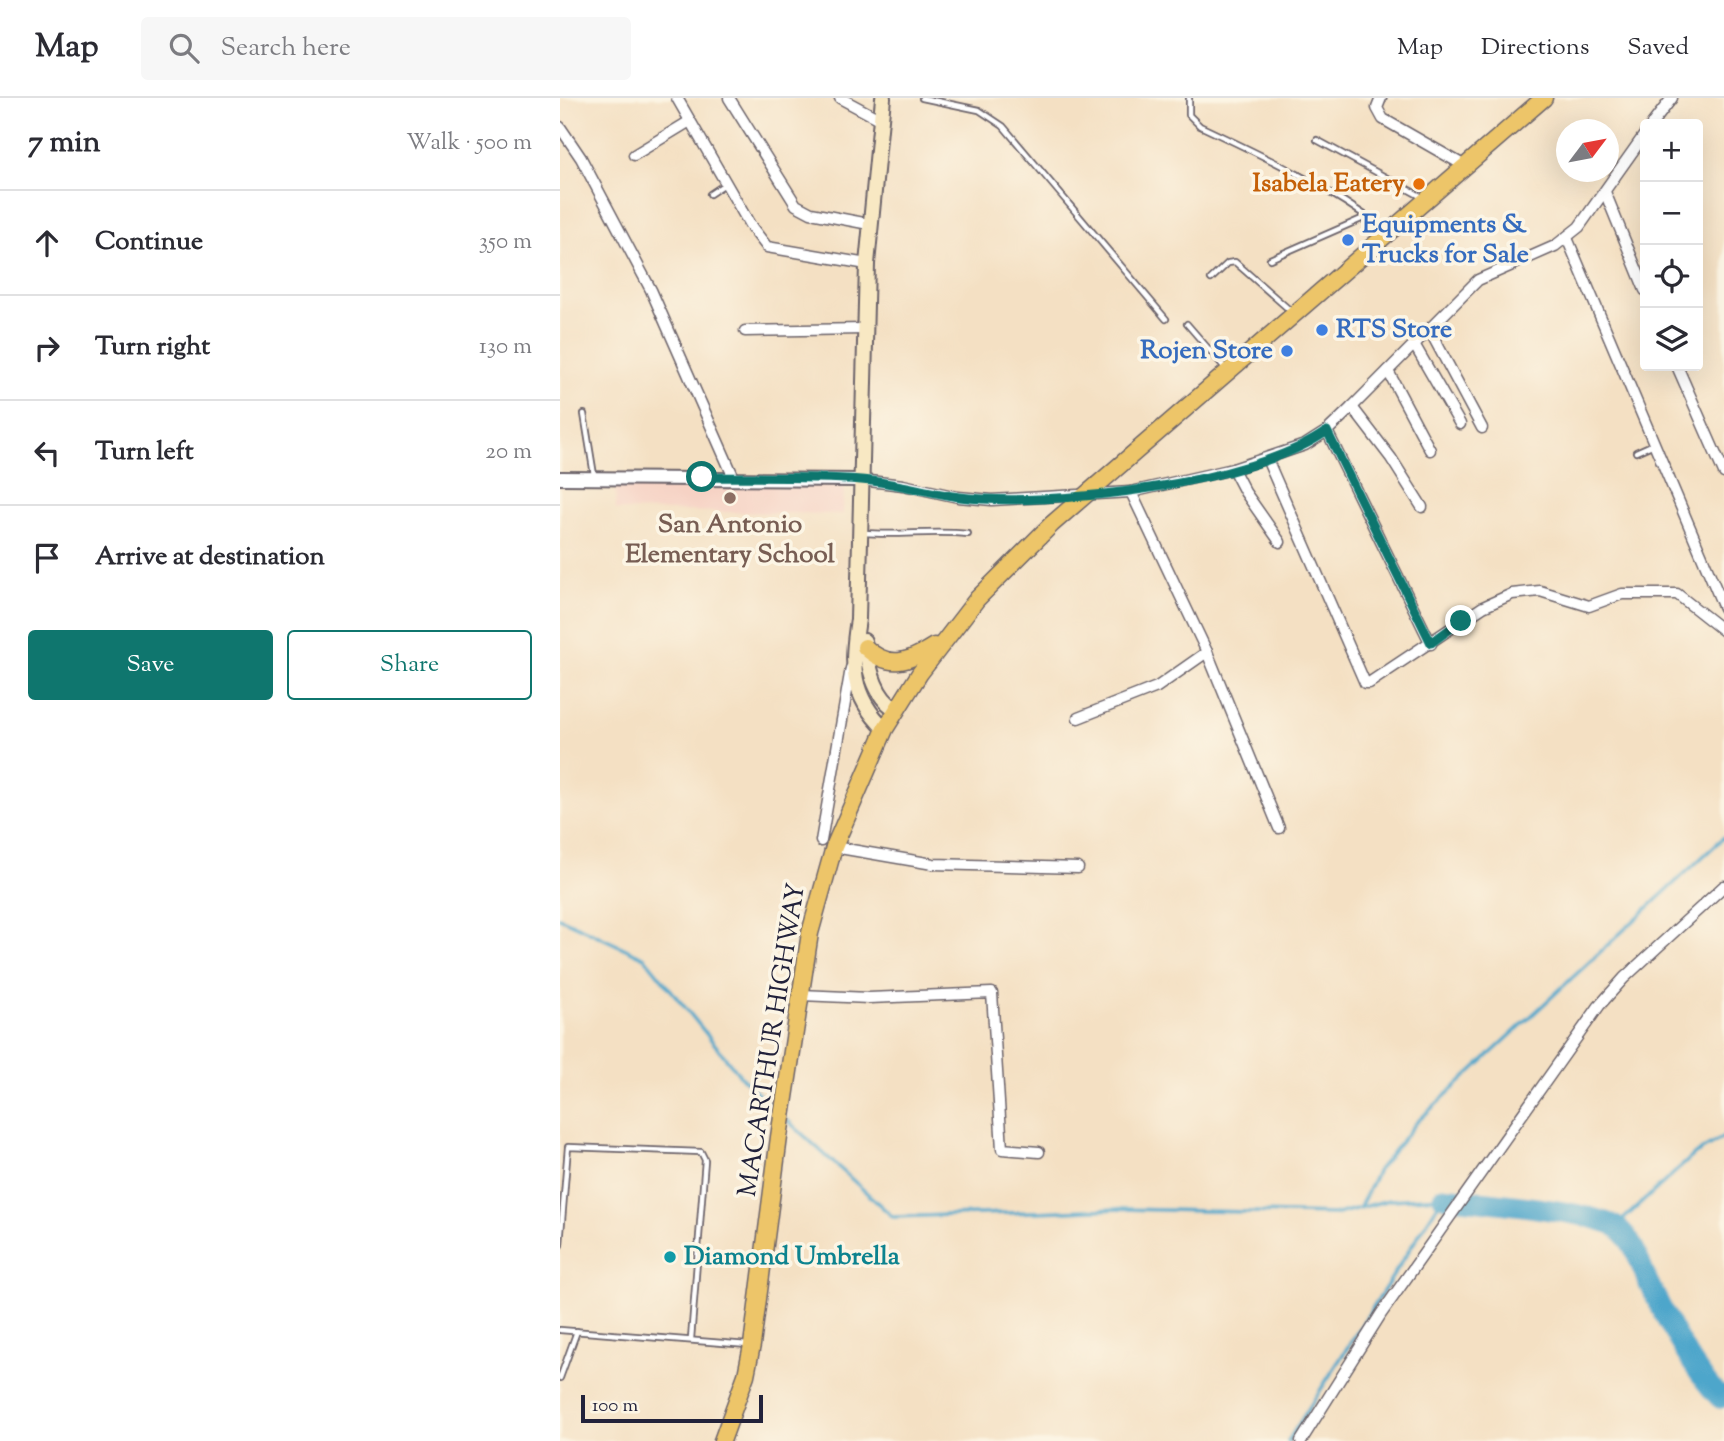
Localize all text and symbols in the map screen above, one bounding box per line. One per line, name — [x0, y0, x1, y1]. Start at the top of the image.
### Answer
search box — [141, 17, 631, 80]
text: Map — [35, 24, 99, 72]
icon: search — [165, 29, 203, 67]
text: Search here — [221, 30, 351, 67]
text: Map — [1397, 31, 1443, 65]
text: Directions — [1481, 31, 1589, 65]
text: Saved — [1627, 31, 1689, 65]
north arrow — [1556, 119, 1619, 182]
map controls — [1640, 119, 1703, 371]
button: + — [1640, 119, 1703, 182]
text: 7 min — [28, 122, 100, 165]
text: Walk · 500 m — [406, 127, 532, 160]
place label: Isabela Eatery — [1252, 166, 1405, 203]
marker: Isabela Eatery — [1411, 176, 1427, 192]
button: − — [1640, 182, 1703, 245]
place label: Equipments & Trucks for Sale — [1362, 207, 1529, 274]
icon: ahead — [28, 224, 66, 262]
text: Continue — [95, 224, 203, 261]
text: 350 m — [479, 226, 532, 259]
marker: Equipments & Trucks for Sale — [1340, 232, 1356, 248]
button: locate — [1640, 245, 1703, 308]
button: layers — [1640, 308, 1703, 371]
place label: RTS Store — [1336, 312, 1452, 349]
marker: RTS Store — [1314, 322, 1330, 338]
icon: right — [28, 329, 66, 367]
text: Turn right — [95, 329, 210, 366]
text: 130 m — [479, 331, 532, 364]
place label: Rojen Store — [1140, 333, 1273, 370]
marker: Rojen Store — [1279, 343, 1295, 359]
icon: left — [28, 434, 66, 472]
text: Turn left — [95, 434, 194, 471]
text: 20 m — [485, 436, 532, 469]
route start — [686, 461, 717, 492]
marker: San Antonio Elementary School — [722, 490, 738, 506]
place label: San Antonio Elementary School — [625, 507, 836, 574]
icon: arrive — [28, 539, 66, 577]
text: Arrive at destination — [95, 539, 325, 576]
route end — [1445, 605, 1476, 636]
button: Save — [28, 630, 273, 700]
button: Share — [287, 630, 532, 700]
street label: MACARTHUR HIGHWAY — [730, 880, 816, 1200]
place label: Diamond Umbrella — [684, 1239, 900, 1276]
marker: Diamond Umbrella — [662, 1249, 678, 1265]
scale bar — [581, 1392, 763, 1424]
text: 100 m — [592, 1393, 638, 1420]

